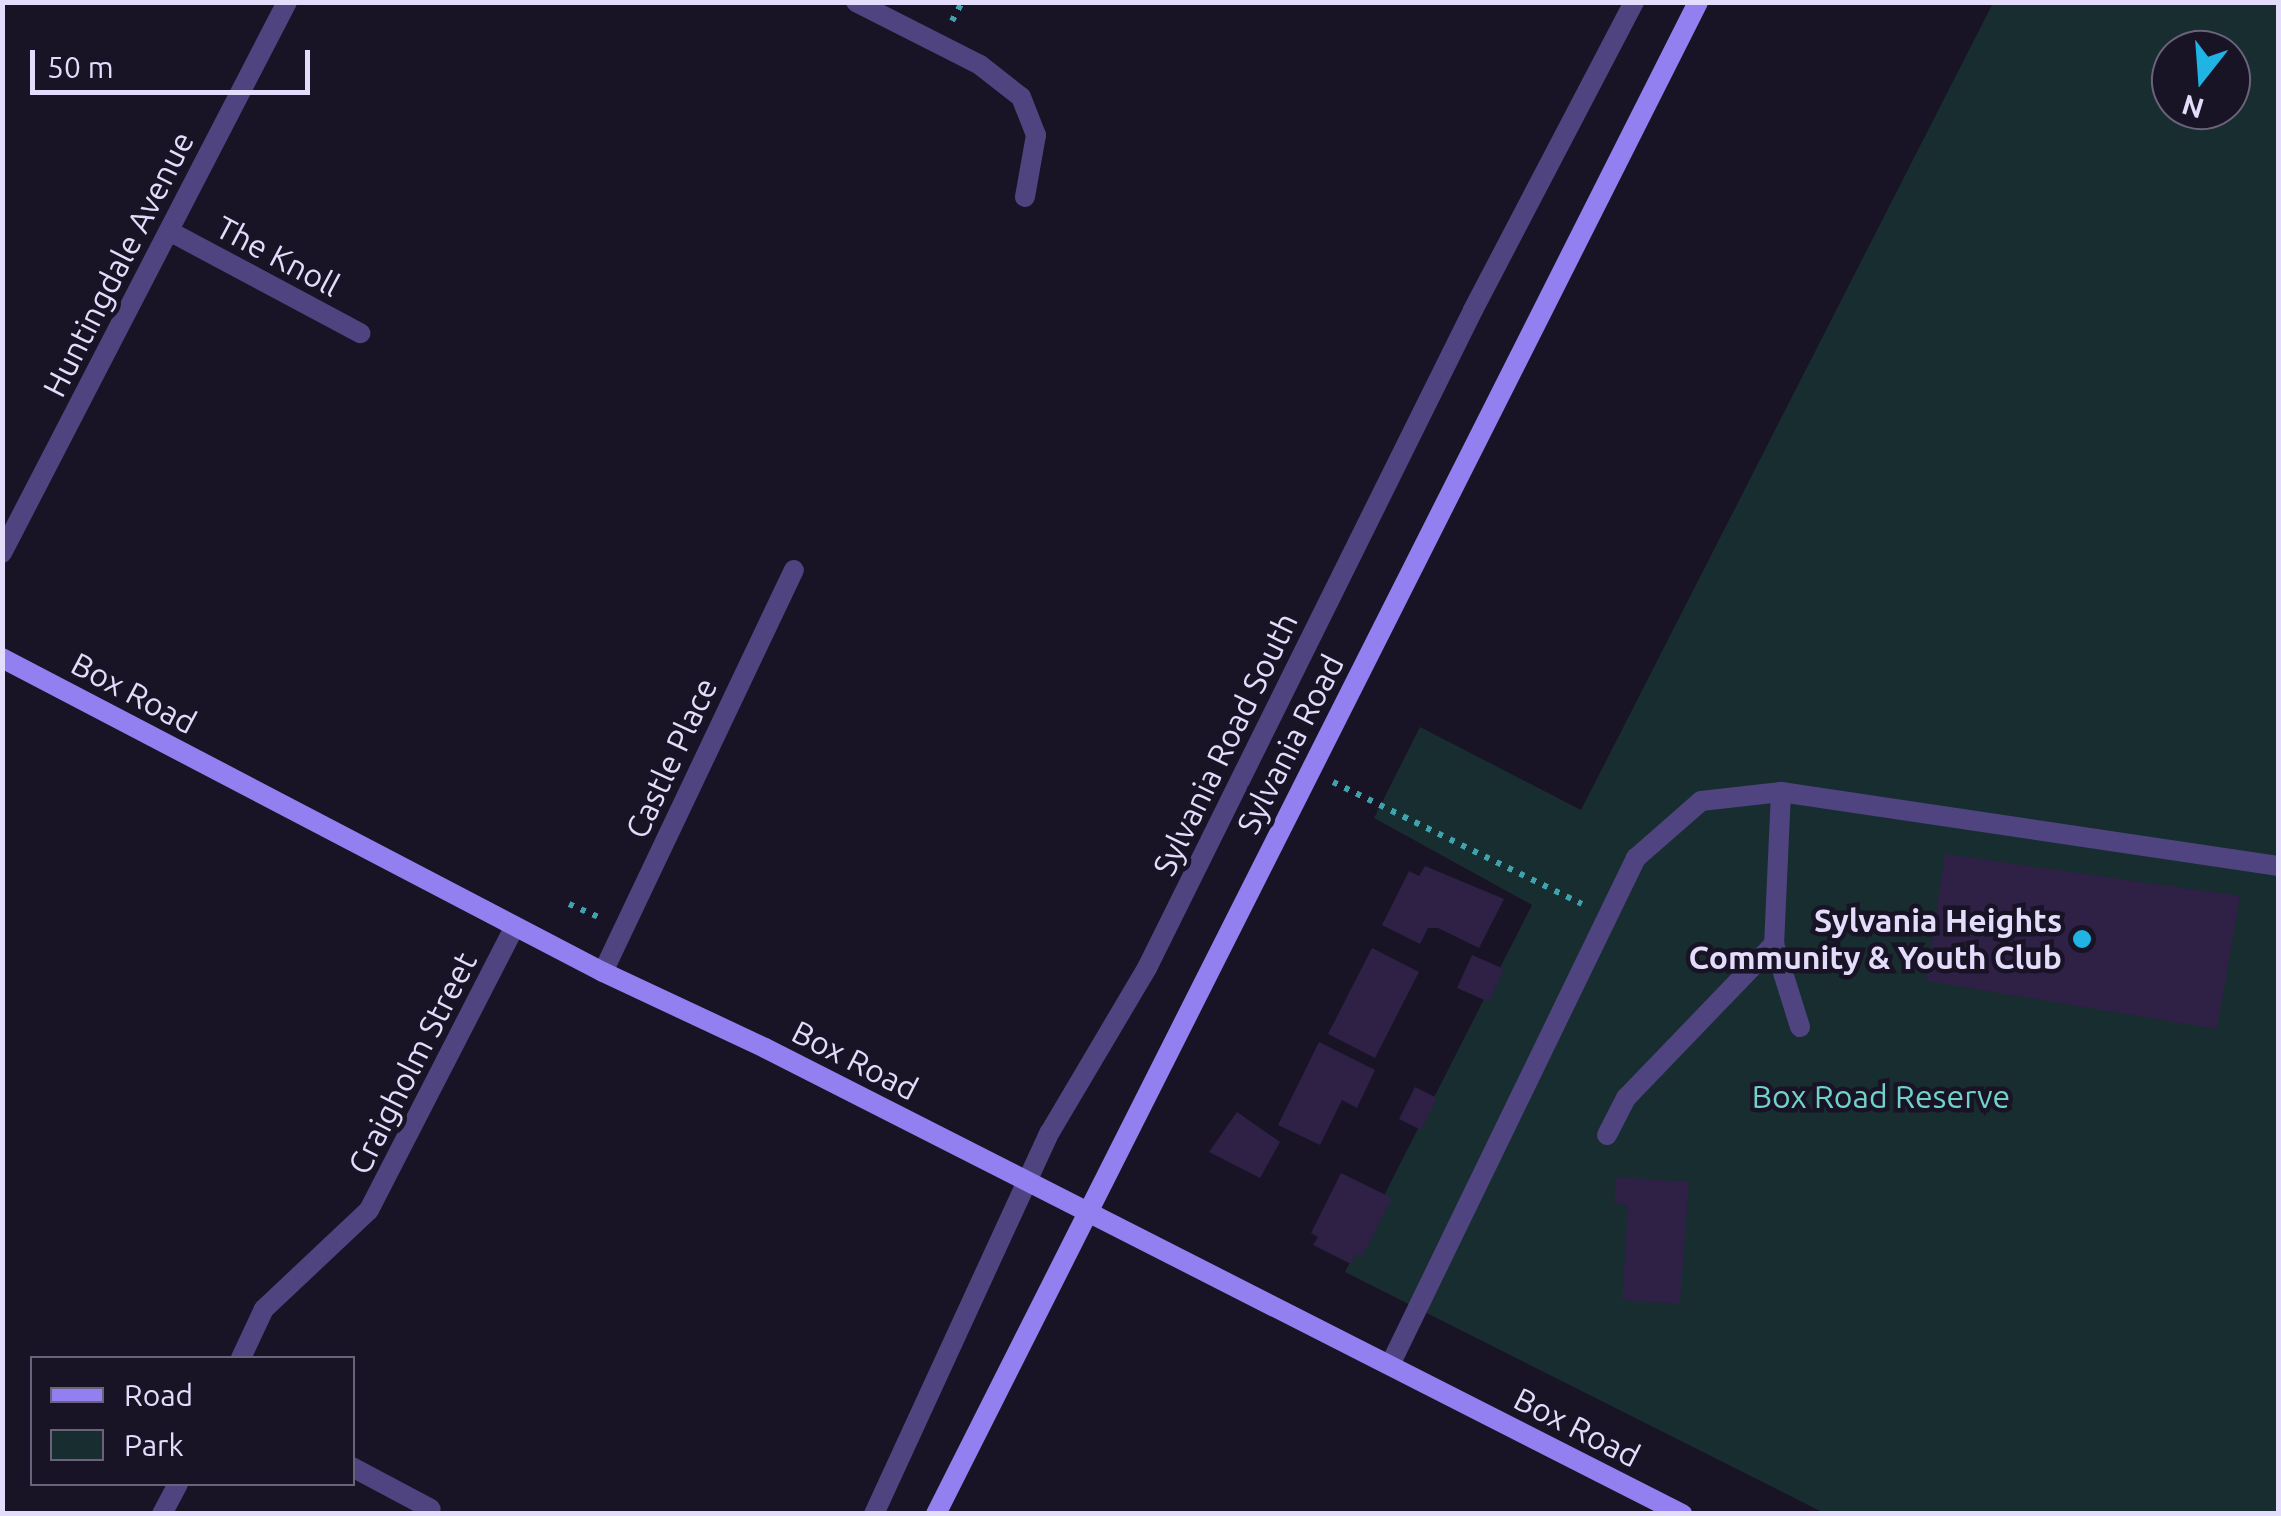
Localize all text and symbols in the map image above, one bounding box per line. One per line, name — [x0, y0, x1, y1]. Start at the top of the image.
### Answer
scale bar — [35, 30, 315, 92]
north arrow — [2151, 30, 2251, 130]
text: 50 m — [47, 50, 114, 84]
text: N — [2178, 89, 2207, 125]
street label: Huntingdale Avenue — [35, 125, 201, 403]
street label: The Knoll — [210, 208, 346, 304]
street label: Sylvania Road South — [1145, 606, 1305, 882]
street label: Box Road — [65, 644, 203, 742]
street label: Sylvania Road — [1228, 648, 1352, 840]
street label: Castle Place — [617, 672, 725, 844]
place label: Sylvania Heights Community & Youth Club — [1689, 902, 2062, 977]
marker: Sylvania Heights Community & Youth Club — [2071, 928, 2093, 950]
street label: Craigholm Street — [340, 946, 484, 1180]
street label: Box Road — [786, 1012, 924, 1108]
park label: Box Road Reserve — [1752, 1077, 2010, 1115]
legend — [30, 1356, 355, 1486]
text: Road — [124, 1378, 193, 1412]
street label: Box Road — [1508, 1379, 1646, 1475]
text: Park — [124, 1428, 184, 1462]

